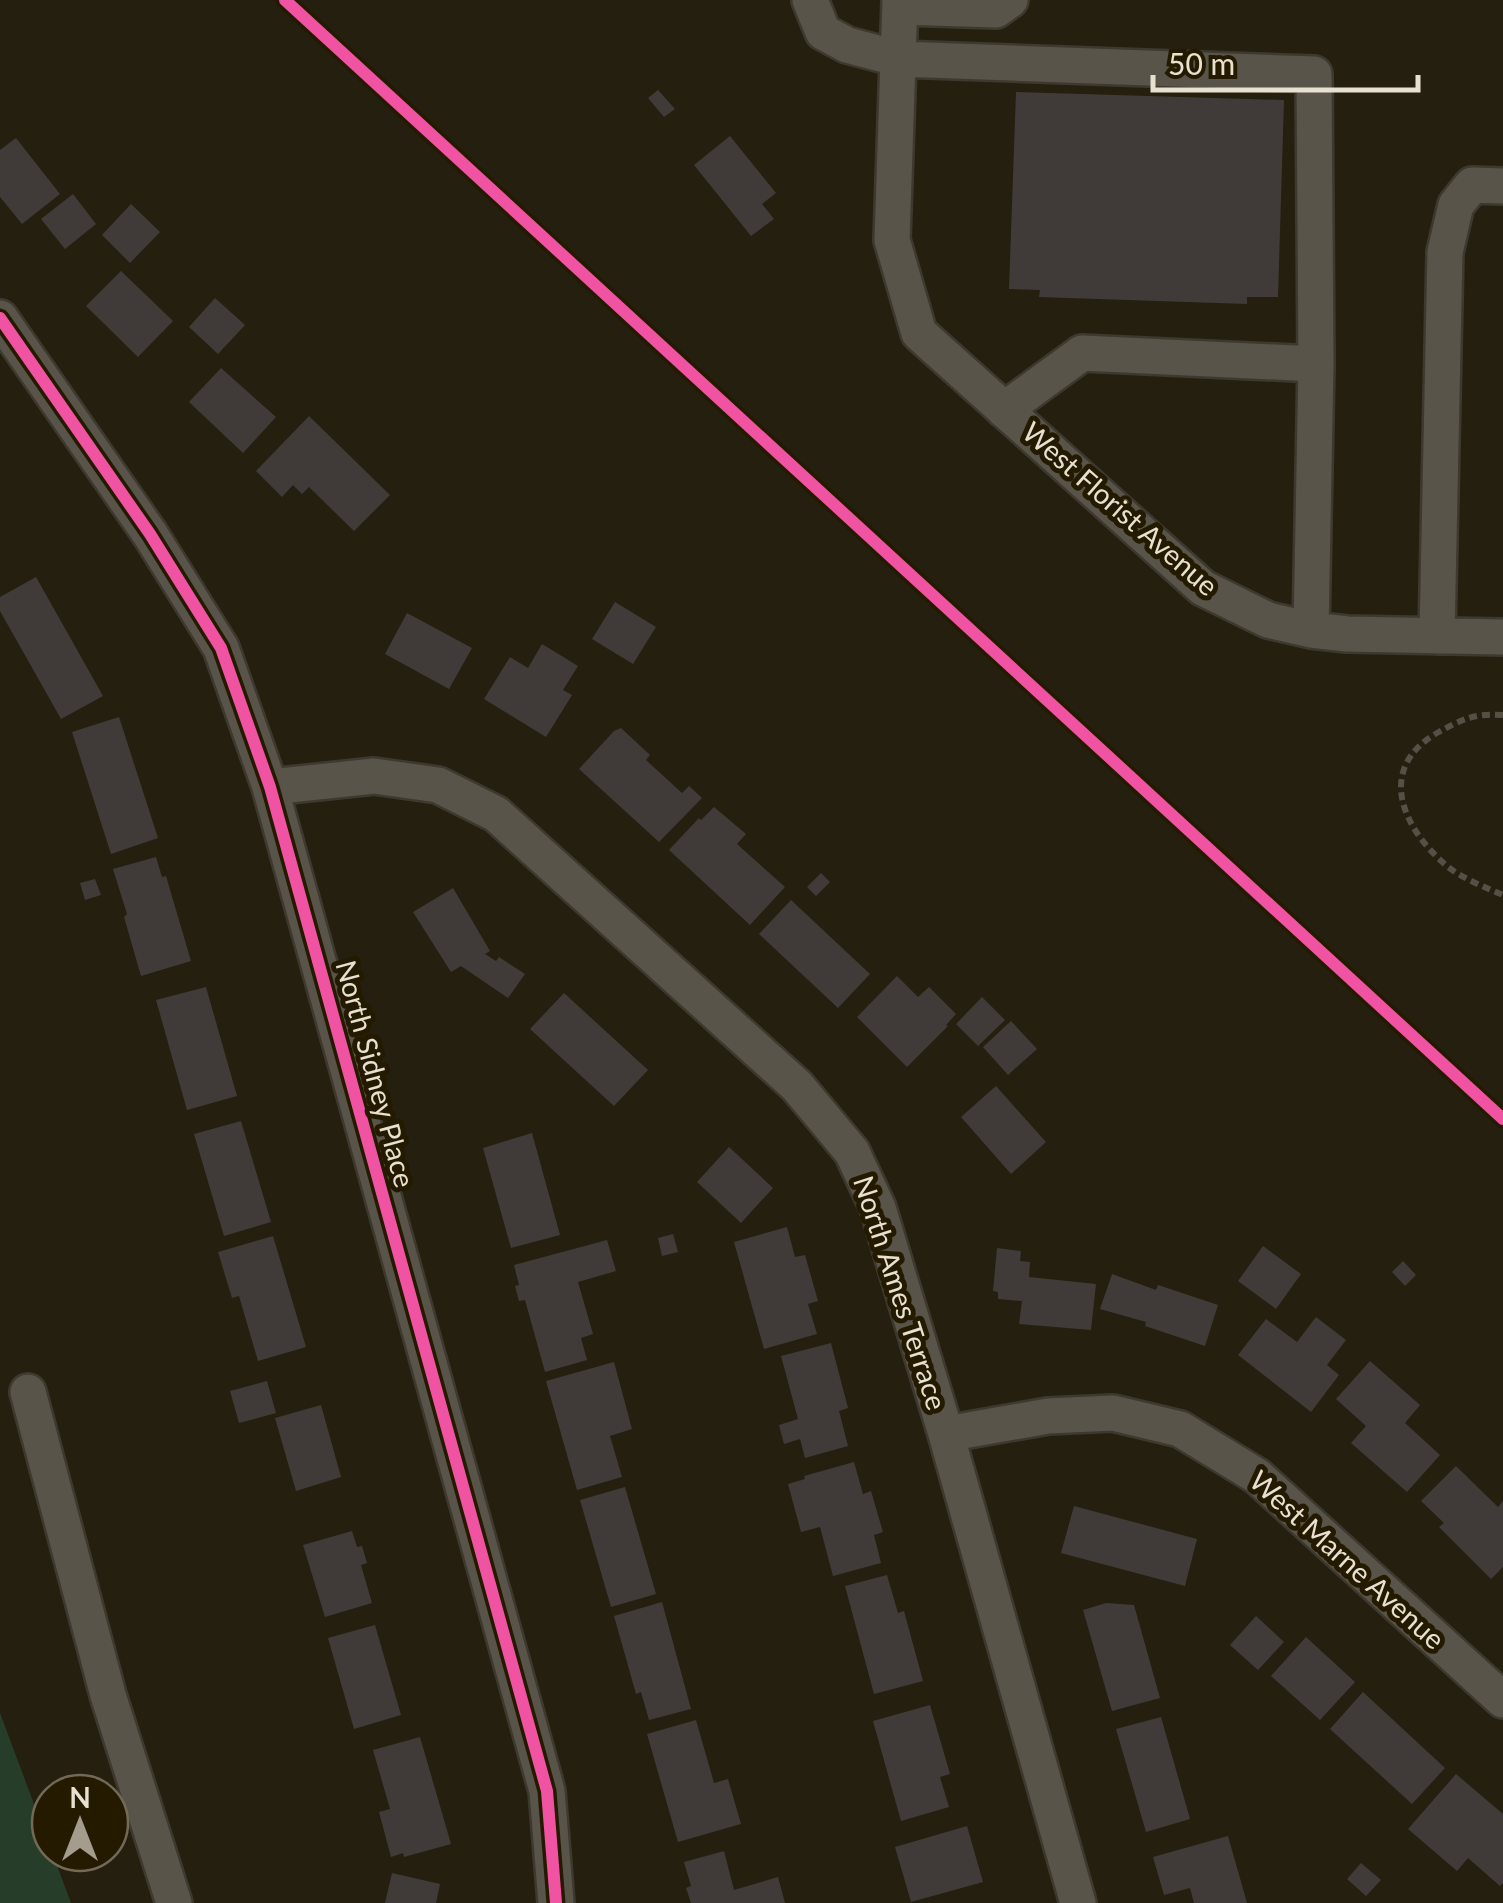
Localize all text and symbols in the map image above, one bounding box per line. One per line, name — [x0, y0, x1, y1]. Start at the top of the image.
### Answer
scale bar — [1153, 30, 1418, 92]
text: 50 m — [1168, 45, 1235, 81]
street label: West Florist Avenue — [1016, 414, 1225, 602]
street label: North Sidney Place — [329, 957, 423, 1191]
street label: North Ames Terrace — [847, 1171, 955, 1414]
street label: West Marne Avenue — [1243, 1463, 1452, 1656]
north arrow — [30, 1773, 130, 1873]
text: N — [69, 1780, 91, 1814]

